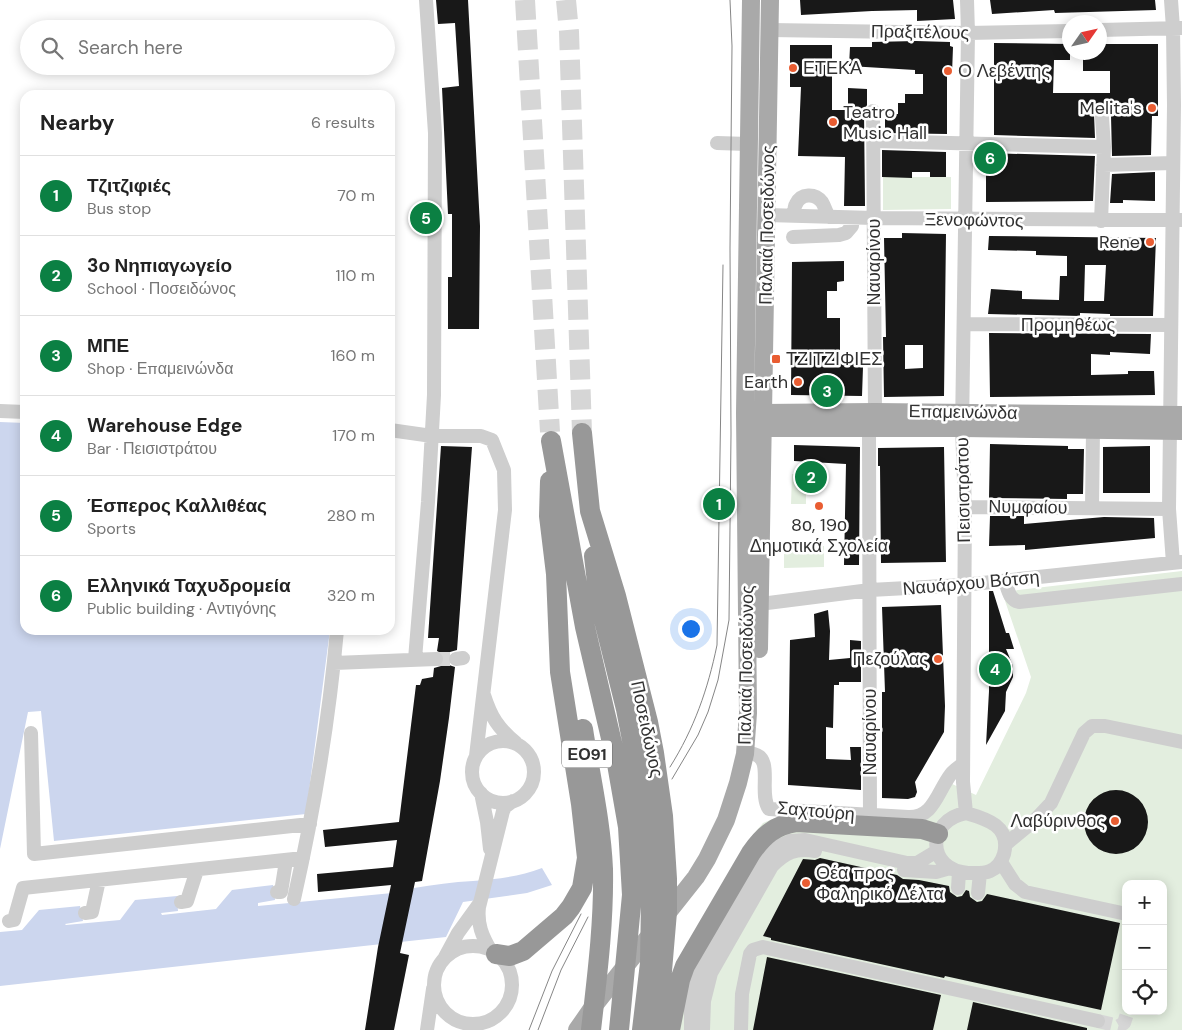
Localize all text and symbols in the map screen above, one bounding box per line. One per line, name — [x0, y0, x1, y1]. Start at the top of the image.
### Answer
north arrow — [1062, 15, 1107, 60]
street label: Πραξιτέλους — [871, 19, 970, 45]
search box — [20, 20, 395, 75]
icon: search — [38, 34, 66, 62]
text: Search here — [78, 35, 183, 60]
place label: ΕΤΕΚΑ — [803, 56, 862, 80]
place label: Ο Λεβέντης — [958, 59, 1050, 83]
marker: ΕΤΕΚΑ — [787, 62, 799, 74]
marker: Ο Λεβέντης — [942, 65, 954, 77]
place label: Melita's — [1080, 96, 1142, 120]
place label: Teatro Music Hall — [843, 100, 927, 145]
marker: Melita's — [1146, 102, 1158, 114]
text: Nearby — [40, 109, 114, 137]
text: 6 results — [311, 112, 375, 133]
marker: Teatro Music Hall — [827, 116, 839, 128]
pin: 6 — [974, 139, 1006, 177]
street label: Παλαιά Ποσειδώνος — [754, 145, 780, 305]
text: Τζιτζιφιές — [87, 173, 171, 198]
text: 1 — [53, 185, 59, 206]
text: 70 m — [337, 185, 375, 206]
text: Bus stop — [87, 198, 151, 219]
pin: 5 — [410, 199, 442, 237]
street label: Ξενοφώντος — [924, 207, 1024, 233]
street label: Ναυαρίνου — [862, 219, 886, 305]
place label: Rene — [1099, 230, 1140, 254]
marker: Rene — [1144, 236, 1156, 248]
text: 3ο Νηπιαγωγείο — [87, 253, 232, 278]
text: 2 — [51, 265, 61, 286]
text: 110 m — [336, 265, 375, 286]
text: School · Ποσειδώνος — [87, 278, 236, 299]
street label: Προμηθέως — [1021, 313, 1116, 337]
text: ΜΠΕ — [87, 333, 129, 358]
text: 3 — [51, 345, 61, 366]
text: 160 m — [331, 345, 375, 366]
place label: ΤΖΙΤΖΙΦΙΕΣ — [786, 347, 882, 371]
marker: ΤΖΙΤΖΙΦΙΕΣ — [770, 353, 782, 365]
text: Shop · Επαμεινώνδα — [87, 358, 233, 379]
place label: Earth — [744, 370, 788, 394]
pin: 3 — [811, 372, 843, 410]
marker: Earth — [792, 376, 804, 388]
street label: Επαμεινώνδα — [908, 399, 1018, 425]
text: Warehouse Edge — [87, 413, 242, 438]
text: 4 — [51, 425, 61, 446]
text: 170 m — [332, 425, 375, 446]
street label: Πεισιστράτου — [950, 437, 976, 543]
text: Bar · Πεισιστράτου — [87, 438, 217, 459]
pin: 2 — [795, 458, 827, 496]
pin: 1 — [703, 485, 735, 523]
text: Έσπερος Καλλιθέας — [87, 493, 267, 518]
street label: Νυμφαίου — [988, 494, 1068, 520]
marker: 8ο, 19ο Δημοτικά Σχολεία — [813, 500, 825, 512]
text: 5 — [51, 505, 61, 526]
text: 280 m — [327, 505, 375, 526]
place label: 8ο, 19ο Δημοτικά Σχολεία — [750, 513, 888, 558]
text: Sports — [87, 518, 136, 539]
street label: Ναυάρχου Βότση — [902, 565, 1040, 601]
text: Ελληνικά Ταχυδρομεία — [87, 573, 291, 598]
text: 6 — [51, 585, 61, 606]
text: 320 m — [327, 585, 375, 606]
street label: Παλαιά Ποσειδώνος — [733, 585, 759, 745]
text: Public building · Αντιγόνης — [87, 598, 276, 619]
your location — [678, 616, 704, 642]
place label: Πεζούλας — [853, 647, 928, 671]
pin: 4 — [979, 650, 1011, 688]
marker: Πεζούλας — [932, 653, 944, 665]
street label: Ποσειδώνος — [625, 679, 669, 780]
street label: Ναυαρίνου — [858, 689, 882, 775]
road number: ΕΟ91 — [562, 741, 612, 768]
street label: Σαχτούρη — [776, 796, 856, 826]
place label: Λαβύρινθος — [1010, 809, 1105, 833]
marker: Λαβύρινθος — [1109, 815, 1121, 827]
place label: Θέα προς Φαληρικό Δέλτα — [816, 861, 944, 906]
marker: Θέα προς Φαληρικό Δέλτα — [800, 877, 812, 889]
map controls — [1122, 880, 1167, 1015]
button: + — [1122, 880, 1167, 925]
button: − — [1122, 925, 1167, 970]
button: locate — [1122, 970, 1167, 1015]

